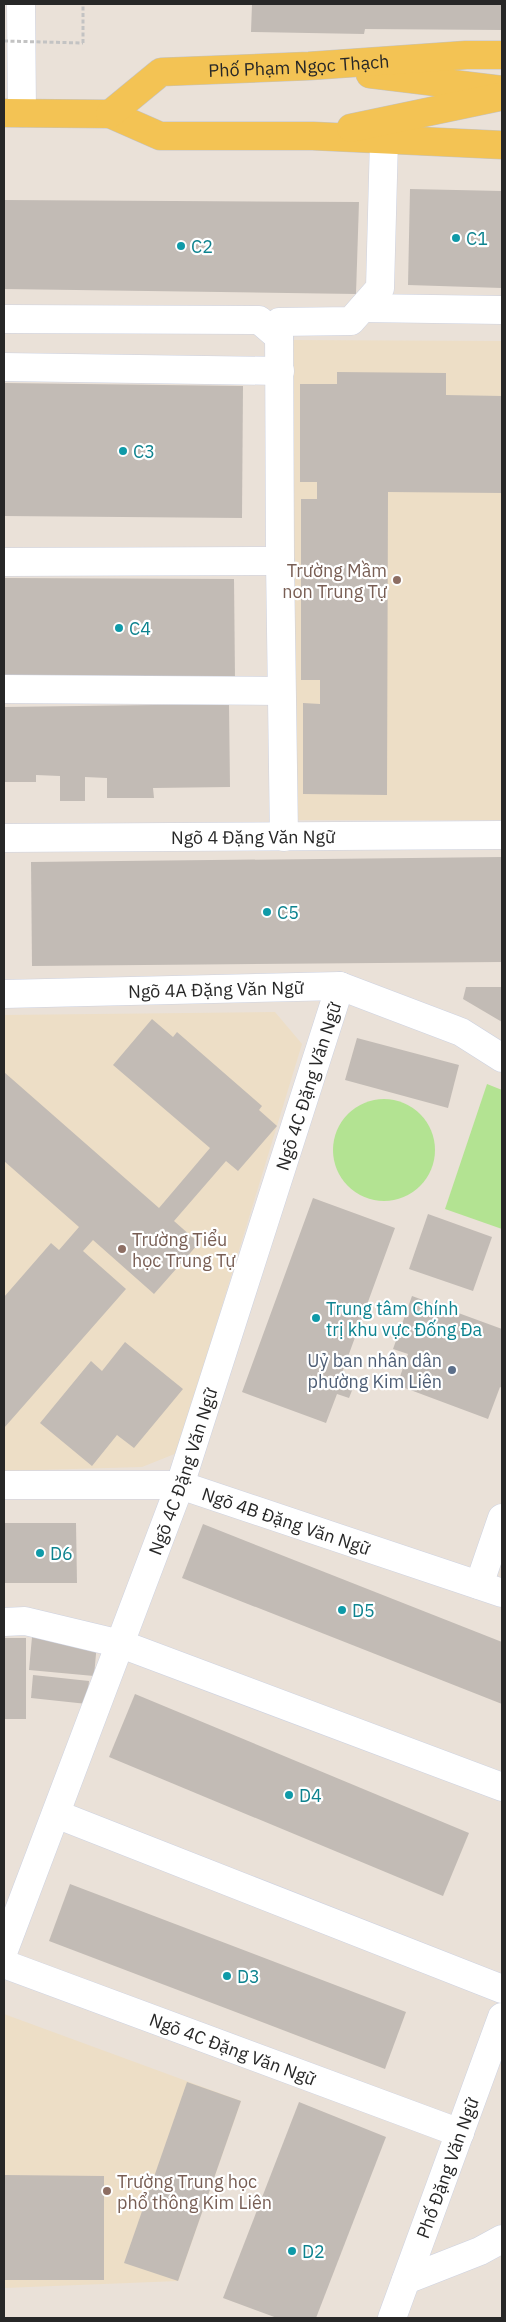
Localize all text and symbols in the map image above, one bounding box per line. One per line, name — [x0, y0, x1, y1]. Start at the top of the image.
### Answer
street label: Phố Phạm Ngọc Thạch — [208, 49, 390, 82]
place label: C1 — [466, 227, 488, 250]
marker: C1 — [450, 232, 462, 244]
place label: C2 — [191, 235, 213, 258]
marker: C2 — [175, 240, 187, 252]
place label: C3 — [133, 440, 155, 463]
marker: C3 — [117, 445, 129, 457]
place label: Trường Mầm non Trung Tự — [282, 559, 388, 603]
marker: Trường Mầm non Trung Tự — [391, 574, 403, 586]
place label: C4 — [129, 617, 151, 640]
marker: C4 — [113, 622, 125, 634]
street label: Ngõ 4 Đặng Văn Ngữ — [171, 825, 336, 848]
place label: C5 — [277, 901, 299, 924]
marker: C5 — [261, 906, 273, 918]
street label: Ngõ 4A Đặng Văn Ngữ — [128, 975, 305, 1003]
street label: Ngõ 4C Đặng Văn Ngữ — [270, 998, 346, 1173]
place label: Trường Tiểu học Trung Tự — [132, 1228, 236, 1272]
marker: Trường Tiểu học Trung Tự — [116, 1243, 128, 1255]
place label: Trung tâm Chính trị khu vực Đống Đa — [326, 1297, 483, 1341]
marker: Trung tâm Chính trị khu vực Đống Đa — [310, 1312, 322, 1324]
place label: Uỷ ban nhân dân phường Kim Liên — [307, 1349, 442, 1393]
marker: Uỷ ban nhân dân phường Kim Liên — [446, 1364, 458, 1376]
street label: Ngõ 4C Đặng Văn Ngữ — [143, 1384, 222, 1558]
street label: Ngõ 4B Đặng Văn Ngữ — [199, 1482, 374, 1560]
place label: D6 — [50, 1542, 73, 1565]
marker: D6 — [34, 1547, 46, 1559]
place label: D5 — [352, 1599, 375, 1622]
marker: D5 — [336, 1604, 348, 1616]
place label: D4 — [299, 1784, 322, 1807]
marker: D4 — [283, 1789, 295, 1801]
place label: D3 — [237, 1965, 260, 1988]
marker: D3 — [221, 1970, 233, 1982]
street label: Ngõ 4C Đặng Văn Ngữ — [147, 2008, 320, 2090]
street label: Phố Đặng Văn Ngữ — [411, 2093, 483, 2241]
place label: Trường Trung học phổ thông Kim Liên — [117, 2170, 272, 2214]
marker: Trường Trung học phổ thông Kim Liên — [101, 2185, 113, 2197]
place label: D2 — [302, 2240, 325, 2263]
marker: D2 — [286, 2245, 298, 2257]

